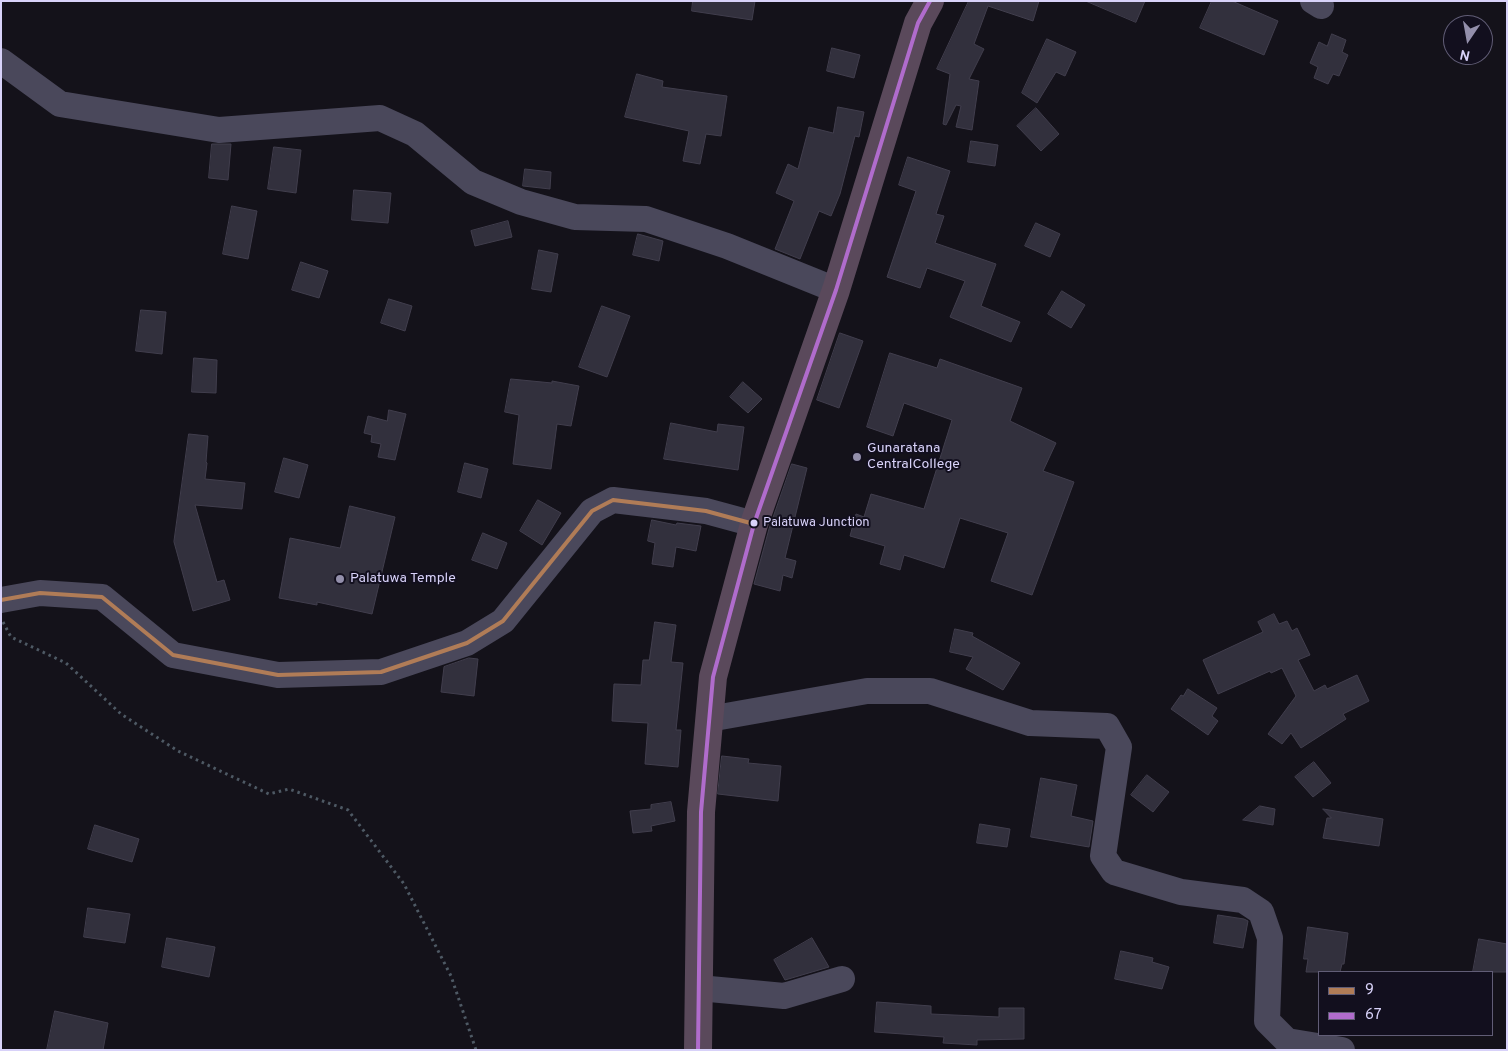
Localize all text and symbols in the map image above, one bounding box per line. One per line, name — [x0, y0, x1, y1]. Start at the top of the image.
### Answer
north arrow — [1443, 15, 1493, 65]
text: N — [1458, 45, 1472, 64]
place label: Gunaratana CentralCollege — [867, 441, 960, 474]
marker: Gunaratana CentralCollege — [851, 451, 863, 463]
place label: Palatuwa Junction — [763, 515, 870, 531]
marker: Palatuwa Junction — [749, 518, 759, 528]
place label: Palatuwa Temple — [350, 571, 456, 587]
marker: Palatuwa Temple — [334, 573, 346, 585]
legend — [1318, 971, 1493, 1036]
text: 9 — [1365, 981, 1374, 1000]
text: 67 — [1365, 1006, 1382, 1025]

